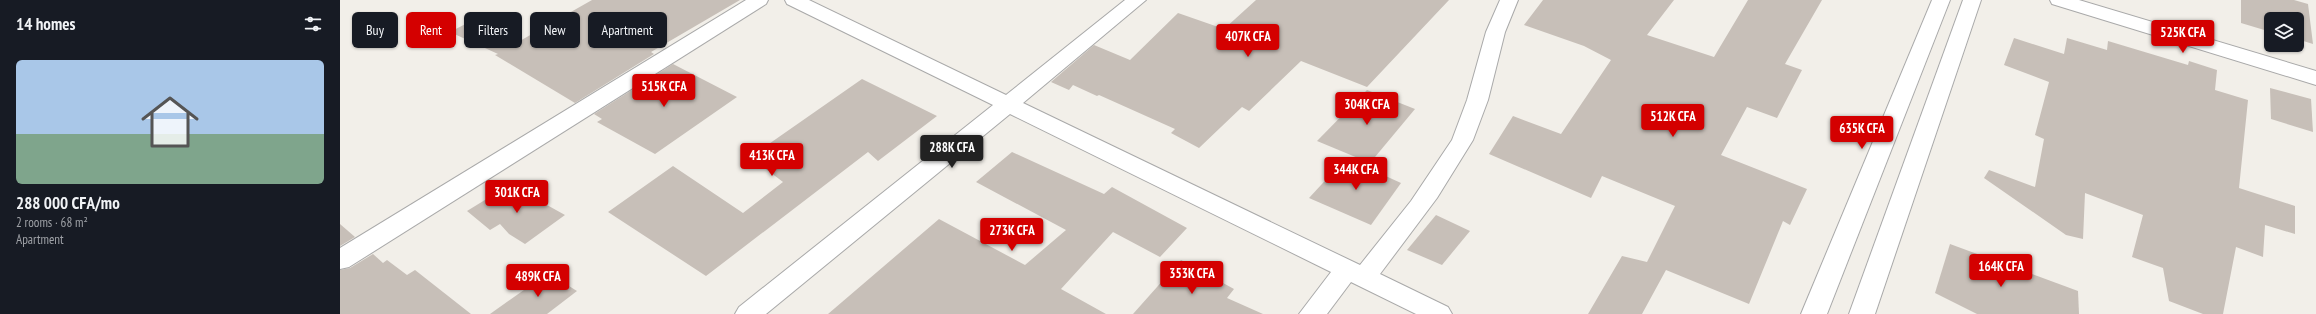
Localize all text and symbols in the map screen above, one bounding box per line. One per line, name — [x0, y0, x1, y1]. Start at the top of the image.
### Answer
chip: Buy — [352, 12, 398, 48]
chip: Rent — [406, 12, 456, 48]
chip: Filters — [464, 12, 522, 48]
chip: New — [530, 12, 580, 48]
chip: Apartment — [588, 12, 667, 48]
map controls — [2264, 12, 2304, 52]
button: layers — [2264, 12, 2304, 52]
text: 14 homes — [16, 13, 75, 35]
icon: filters — [302, 13, 324, 35]
pin: 525K CFA — [2142, 20, 2224, 54]
pin: 407K CFA — [1207, 24, 1289, 58]
text: 525K CFA — [2160, 24, 2206, 41]
text: 407K CFA — [1225, 28, 1271, 45]
pin: 515K CFA — [623, 74, 705, 108]
text: 515K CFA — [641, 78, 687, 95]
icon: home — [134, 86, 206, 158]
pin: 304K CFA — [1326, 92, 1408, 126]
text: 304K CFA — [1344, 96, 1390, 113]
pin: 512K CFA — [1632, 104, 1714, 138]
text: 512K CFA — [1650, 108, 1696, 125]
pin: 635K CFA — [1821, 116, 1903, 150]
text: 635K CFA — [1839, 120, 1885, 137]
pin: 288K CFA — [911, 135, 993, 169]
text: 288K CFA — [929, 139, 975, 156]
pin: 413K CFA — [731, 143, 813, 177]
text: 413K CFA — [749, 147, 795, 164]
pin: 344K CFA — [1315, 157, 1397, 191]
text: 344K CFA — [1333, 161, 1379, 178]
pin: 301K CFA — [476, 180, 558, 214]
text: 301K CFA — [494, 184, 540, 201]
text: 288 000 CFA/mo — [16, 192, 120, 214]
text: 2 rooms · 68 m² — [16, 214, 88, 231]
pin: 273K CFA — [971, 218, 1053, 252]
text: 273K CFA — [989, 222, 1035, 239]
text: Apartment — [16, 231, 64, 248]
pin: 164K CFA — [1960, 254, 2042, 288]
text: 164K CFA — [1978, 258, 2024, 275]
pin: 353K CFA — [1151, 261, 1233, 295]
pin: 489K CFA — [497, 264, 579, 298]
text: 353K CFA — [1169, 265, 1215, 282]
text: 489K CFA — [515, 268, 561, 285]

